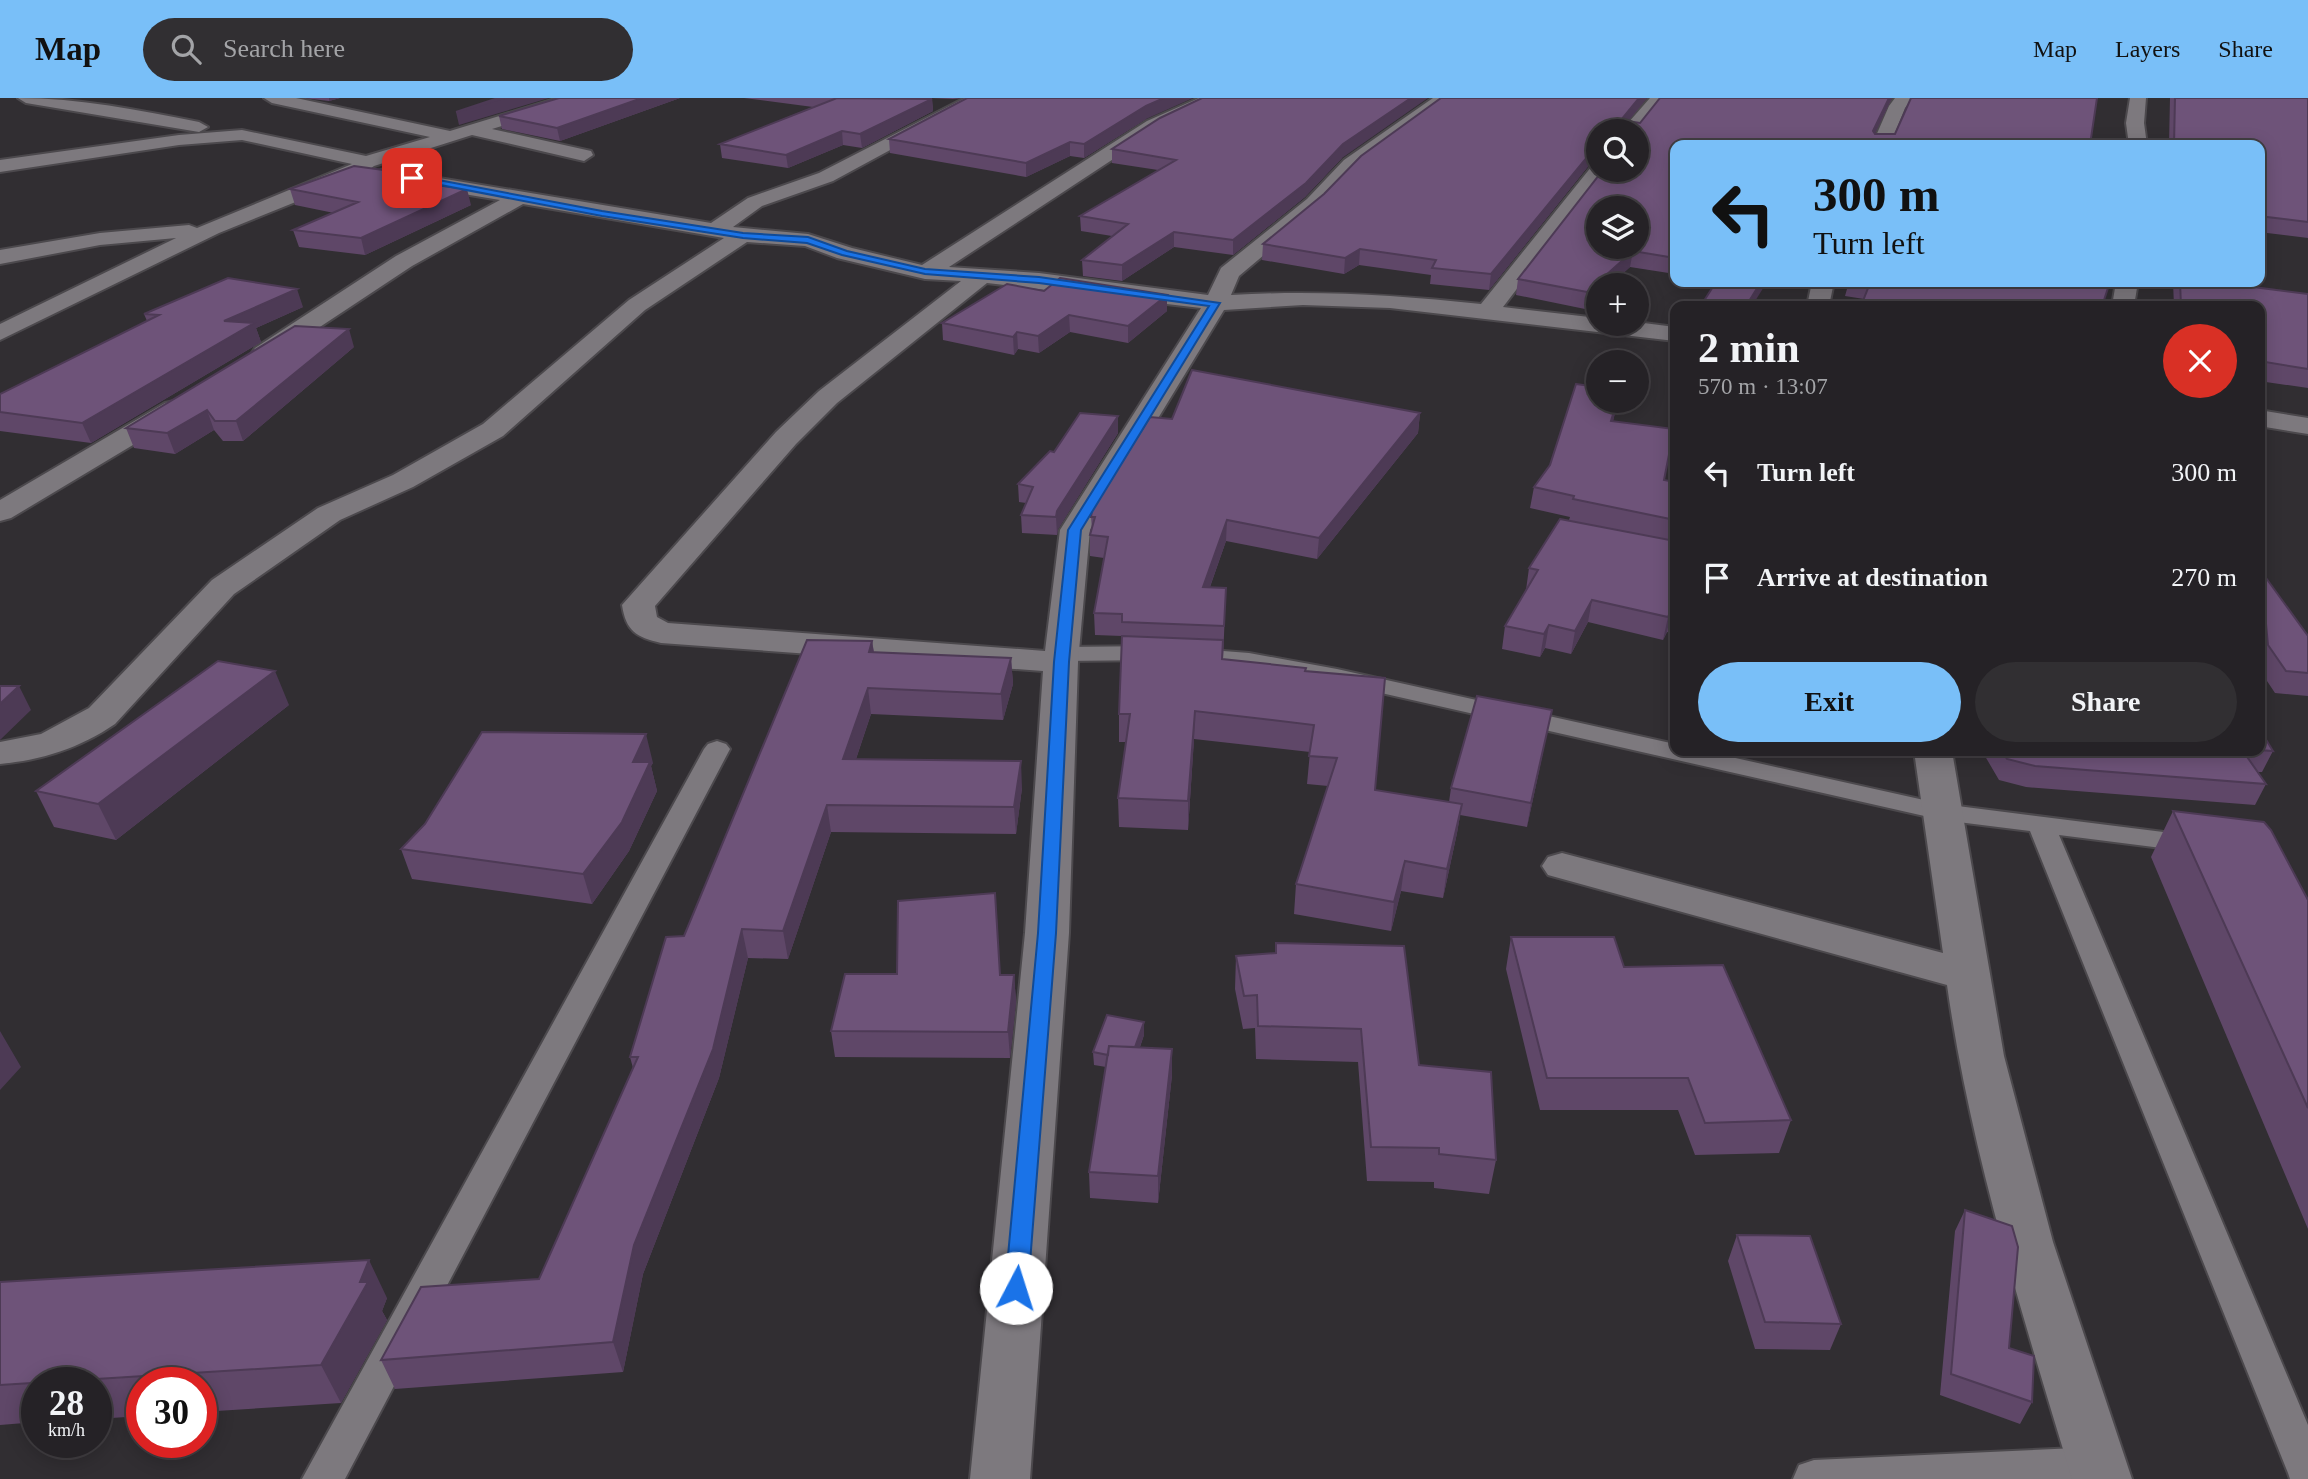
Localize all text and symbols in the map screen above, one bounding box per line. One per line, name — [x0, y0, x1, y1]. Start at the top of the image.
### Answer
search box — [143, 18, 633, 81]
icon: search — [167, 30, 205, 68]
text: Map — [35, 31, 101, 67]
text: Search here — [223, 34, 345, 63]
text: Map — [2033, 36, 2077, 62]
text: Layers — [2115, 36, 2180, 62]
text: Share — [2218, 36, 2273, 62]
map controls — [1586, 119, 1649, 413]
button: search — [1586, 119, 1649, 182]
pin — [382, 148, 442, 208]
icon: arrive — [393, 159, 431, 197]
text: 300 m — [1813, 167, 1940, 222]
icon: left — [1698, 168, 1789, 259]
button: layers — [1586, 196, 1649, 259]
text: Turn left — [1813, 225, 1925, 261]
button: + — [1586, 273, 1649, 336]
button: close — [2163, 324, 2237, 398]
text: 2 min — [1698, 325, 1800, 371]
button: − — [1586, 350, 1649, 413]
text: 570 m · 13:07 — [1698, 374, 1828, 399]
icon: left — [1698, 454, 1736, 492]
text: Turn left — [1757, 458, 1855, 487]
text: 300 m — [2171, 458, 2237, 487]
icon: arrive — [1698, 559, 1736, 597]
text: Arrive at destination — [1757, 563, 1988, 592]
text: 270 m — [2171, 563, 2237, 592]
button: Exit — [1698, 662, 1961, 742]
button: Share — [1975, 662, 2237, 742]
position arrow — [979, 1251, 1053, 1325]
speed limit sign: 30 — [126, 1367, 217, 1458]
text: 28 — [49, 1384, 84, 1423]
text: km/h — [48, 1420, 85, 1440]

